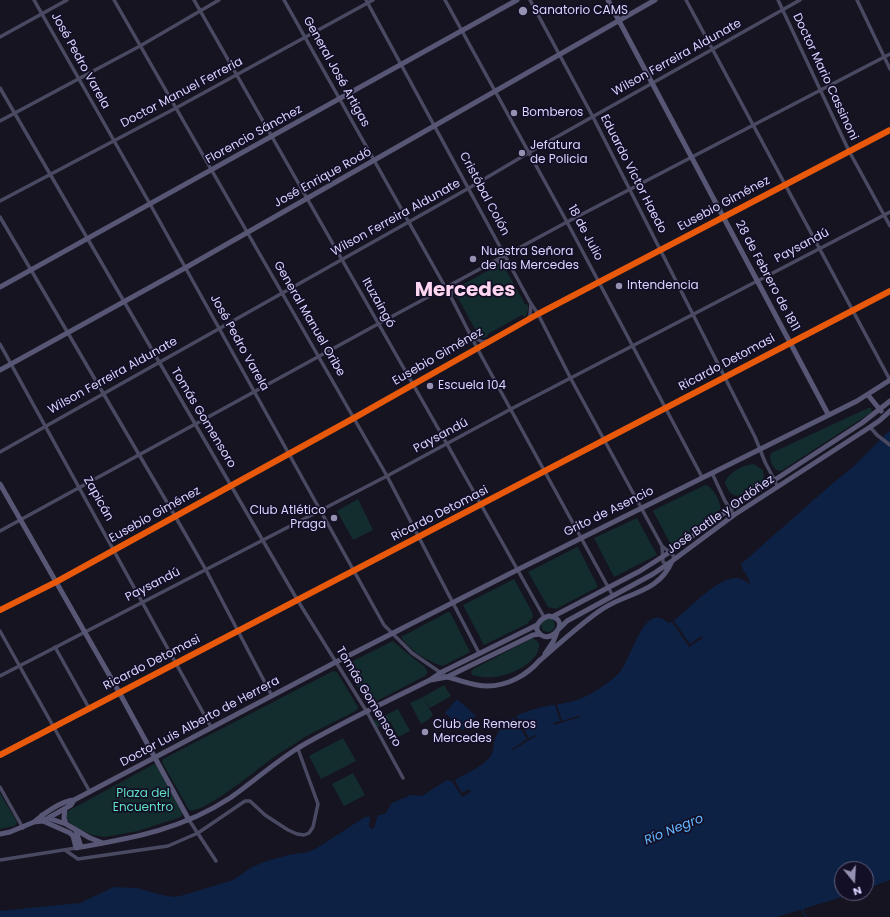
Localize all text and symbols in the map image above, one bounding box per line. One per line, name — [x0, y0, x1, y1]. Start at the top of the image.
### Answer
place label: Sanatorio CAMS — [532, 4, 628, 18]
marker: Sanatorio CAMS — [517, 5, 529, 17]
street label: José Pedro Varela — [48, 10, 112, 112]
street label: Doctor Mario Cassinoni — [789, 11, 861, 143]
street label: General José Artigas — [300, 14, 372, 130]
street label: Wilson Ferreira Aldunate — [610, 16, 744, 100]
street label: Doctor Manuel Ferreria — [119, 55, 245, 131]
street label: Florencio Sánchez — [203, 102, 305, 168]
place label: Bomberos — [522, 106, 583, 120]
marker: Bomberos — [509, 108, 519, 118]
street label: Eduardo Víctor Haedo — [597, 112, 669, 236]
place label: Jefatura de Policia — [530, 139, 588, 167]
street label: José Enrique Rodó — [272, 145, 374, 211]
marker: Jefatura de Policia — [517, 148, 527, 158]
street label: Cristóbal Colón — [456, 150, 512, 238]
street label: Eusebio Giménez — [676, 174, 772, 234]
street label: Wilson Ferreira Aldunate — [329, 176, 463, 260]
street label: 18 de Julio — [564, 203, 606, 263]
street label: 28 de Febrero de 1811 — [732, 218, 802, 334]
street label: Paysandú — [772, 226, 832, 266]
place label: Nuestra Señora de las Mercedes — [481, 245, 579, 273]
marker: Nuestra Señora de las Mercedes — [468, 254, 478, 264]
street label: General Manuel Oribe — [270, 259, 348, 379]
street label: Ituzaingó — [358, 275, 398, 331]
district label: Mercedes — [415, 279, 515, 303]
place label: Intendencia — [627, 279, 699, 293]
marker: Intendencia — [614, 281, 624, 291]
street label: José Pedro Varela — [207, 292, 271, 394]
street label: Eusebio Giménez — [390, 325, 486, 389]
street label: Ricardo Detomasi — [676, 332, 778, 394]
street label: Wilson Ferreira Aldunate — [46, 334, 180, 418]
street label: Tomás Gomensoro — [167, 365, 239, 471]
place label: Escuela 104 — [438, 379, 506, 393]
marker: Escuela 104 — [425, 381, 435, 391]
street label: Paysandú — [411, 416, 471, 456]
street label: José Batlle y Ordóñez — [665, 473, 777, 557]
street label: Zapicán — [80, 474, 116, 524]
street label: Ricardo Detomasi — [389, 483, 491, 545]
street label: Eusebio Giménez — [107, 484, 203, 546]
street label: Grito de Asencio — [562, 484, 656, 540]
place label: Club Atlético Praga — [250, 504, 326, 532]
marker: Club Atlético Praga — [329, 513, 339, 523]
street label: Paysandú — [123, 565, 183, 605]
street label: Ricardo Detomasi — [101, 632, 203, 694]
street label: Tomás Gomensoro — [332, 644, 404, 750]
street label: Doctor Luis Alberto de Herrera — [118, 674, 282, 770]
place label: Club de Remeros Mercedes — [433, 718, 536, 746]
marker: Club de Remeros Mercedes — [420, 727, 430, 737]
park label: Plaza del Encuentro — [113, 787, 173, 815]
water label: Río Negro — [642, 811, 706, 849]
north arrow — [834, 861, 874, 901]
text: N — [851, 883, 864, 900]

